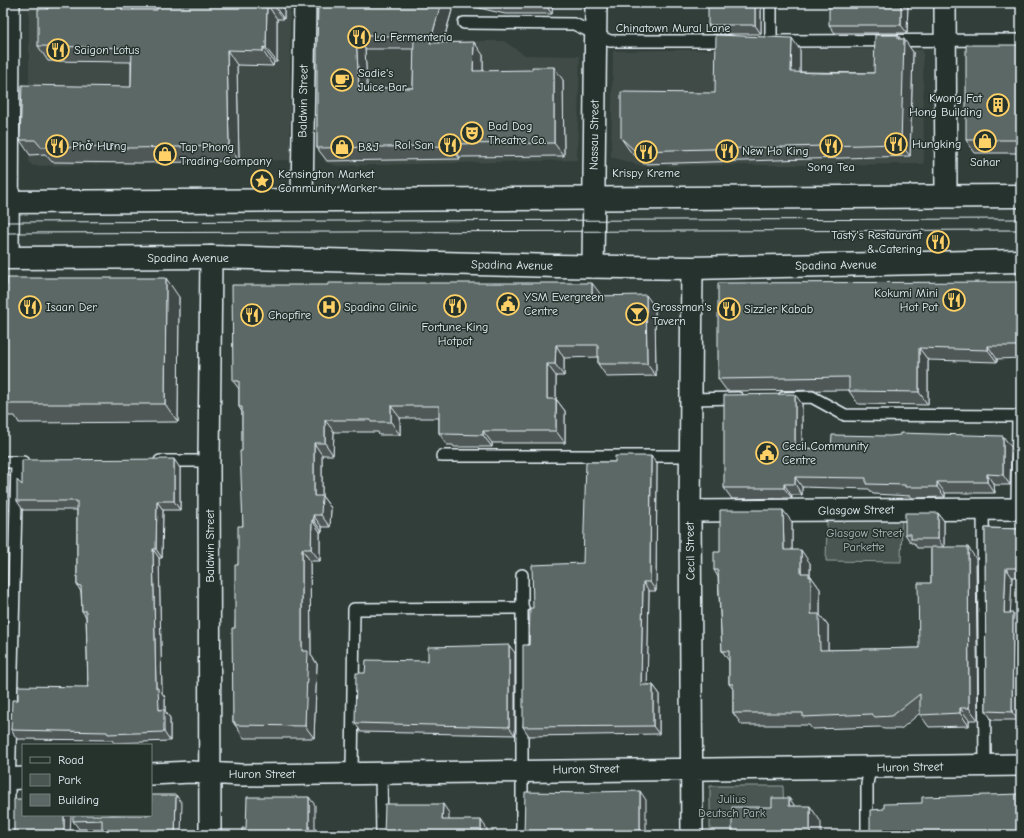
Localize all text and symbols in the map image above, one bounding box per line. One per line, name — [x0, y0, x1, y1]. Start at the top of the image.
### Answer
street label: Chinatown Mural Lane — [616, 21, 730, 35]
restaurant icon: La Fermenteria — [346, 24, 372, 50]
place label: La Fermenteria — [374, 30, 452, 44]
restaurant icon: Saigon Lotus — [45, 37, 71, 63]
place label: Saigon Lotus — [74, 43, 140, 57]
street label: Baldwin Street — [295, 64, 311, 138]
place label: Sadie's Juice Bar — [358, 66, 407, 94]
cafe icon: Sadie's Juice Bar — [329, 67, 355, 93]
place label: Kwong Fat Hong Building — [909, 91, 983, 119]
building icon: Kwong Fat Hong Building — [985, 92, 1011, 118]
street label: Nassau Street — [586, 99, 602, 170]
place label: Bad Dog Theatre Co. — [488, 119, 546, 147]
theatre icon: Bad Dog Theatre Co. — [459, 120, 485, 146]
shop icon: Sahar — [972, 128, 998, 154]
restaurant icon: Hungking — [883, 131, 909, 157]
restaurant icon: Rol San — [437, 132, 463, 158]
restaurant icon: Phở Hưng — [44, 133, 70, 159]
restaurant icon: Song Tea — [818, 133, 844, 159]
shop icon: B&J — [329, 134, 355, 160]
place label: Hungking — [912, 137, 961, 151]
place label: Rol San — [395, 138, 434, 152]
restaurant icon: New Ho King — [714, 138, 740, 164]
place label: Phở Hưng — [72, 139, 127, 153]
restaurant icon: Krispy Kreme — [633, 139, 659, 165]
place label: Tap Phong Trading Company — [180, 140, 272, 168]
place label: B&J — [358, 140, 379, 154]
shop icon: Tap Phong Trading Company — [152, 141, 178, 167]
place label: New Ho King — [742, 144, 809, 158]
place label: Sahar — [970, 155, 1000, 169]
place label: Song Tea — [807, 160, 855, 174]
place label: Krispy Kreme — [612, 166, 680, 180]
place label: Kensington Market Community Marker — [278, 167, 377, 195]
place icon: Kensington Market Community Marker — [249, 168, 275, 194]
place label: Tasty's Restaurant & Catering — [831, 228, 923, 256]
restaurant icon: Tasty's Restaurant & Catering — [925, 229, 951, 255]
street label: Spadina Avenue — [147, 251, 229, 265]
street label: Spadina Avenue — [471, 257, 553, 273]
street label: Spadina Avenue — [795, 257, 877, 273]
place label: Kokumi Mini Hot Pot — [874, 286, 939, 314]
restaurant icon: Kokumi Mini Hot Pot — [941, 287, 967, 313]
place label: YSM Evergreen Centre — [524, 290, 604, 318]
public building icon: YSM Evergreen Centre — [495, 291, 521, 317]
restaurant icon: Fortune-King Hotpot — [442, 293, 468, 319]
restaurant icon: Isaan Der — [17, 294, 43, 320]
hospital icon: Spadina Clinic — [316, 294, 342, 320]
restaurant icon: Sizzler Kabab — [716, 296, 742, 322]
place label: Isaan Der — [46, 300, 97, 314]
place label: Spadina Clinic — [344, 300, 417, 314]
place label: Grossman's Tavern — [652, 300, 712, 328]
bar icon: Grossman's Tavern — [624, 301, 650, 327]
restaurant icon: Chopfire — [239, 302, 265, 328]
place label: Sizzler Kabab — [744, 302, 813, 316]
place label: Chopfire — [268, 308, 311, 322]
place label: Fortune-King Hotpot — [422, 320, 488, 348]
place label: Cecil Community Centre — [782, 439, 869, 467]
public building icon: Cecil Community Centre — [754, 440, 780, 466]
street label: Glasgow Street — [818, 502, 895, 518]
street label: Baldwin Street — [203, 509, 217, 583]
street label: Cecil Street — [682, 521, 698, 580]
park label: Glasgow Street Parkette — [826, 526, 903, 554]
legend — [22, 744, 152, 816]
text: Road — [58, 753, 84, 767]
street label: Huron Street — [877, 759, 944, 775]
street label: Huron Street — [553, 761, 620, 777]
street label: Huron Street — [229, 767, 296, 781]
text: Park — [58, 773, 81, 787]
park label: Julius Deutsch Park — [698, 792, 766, 820]
text: Building — [58, 793, 99, 807]

